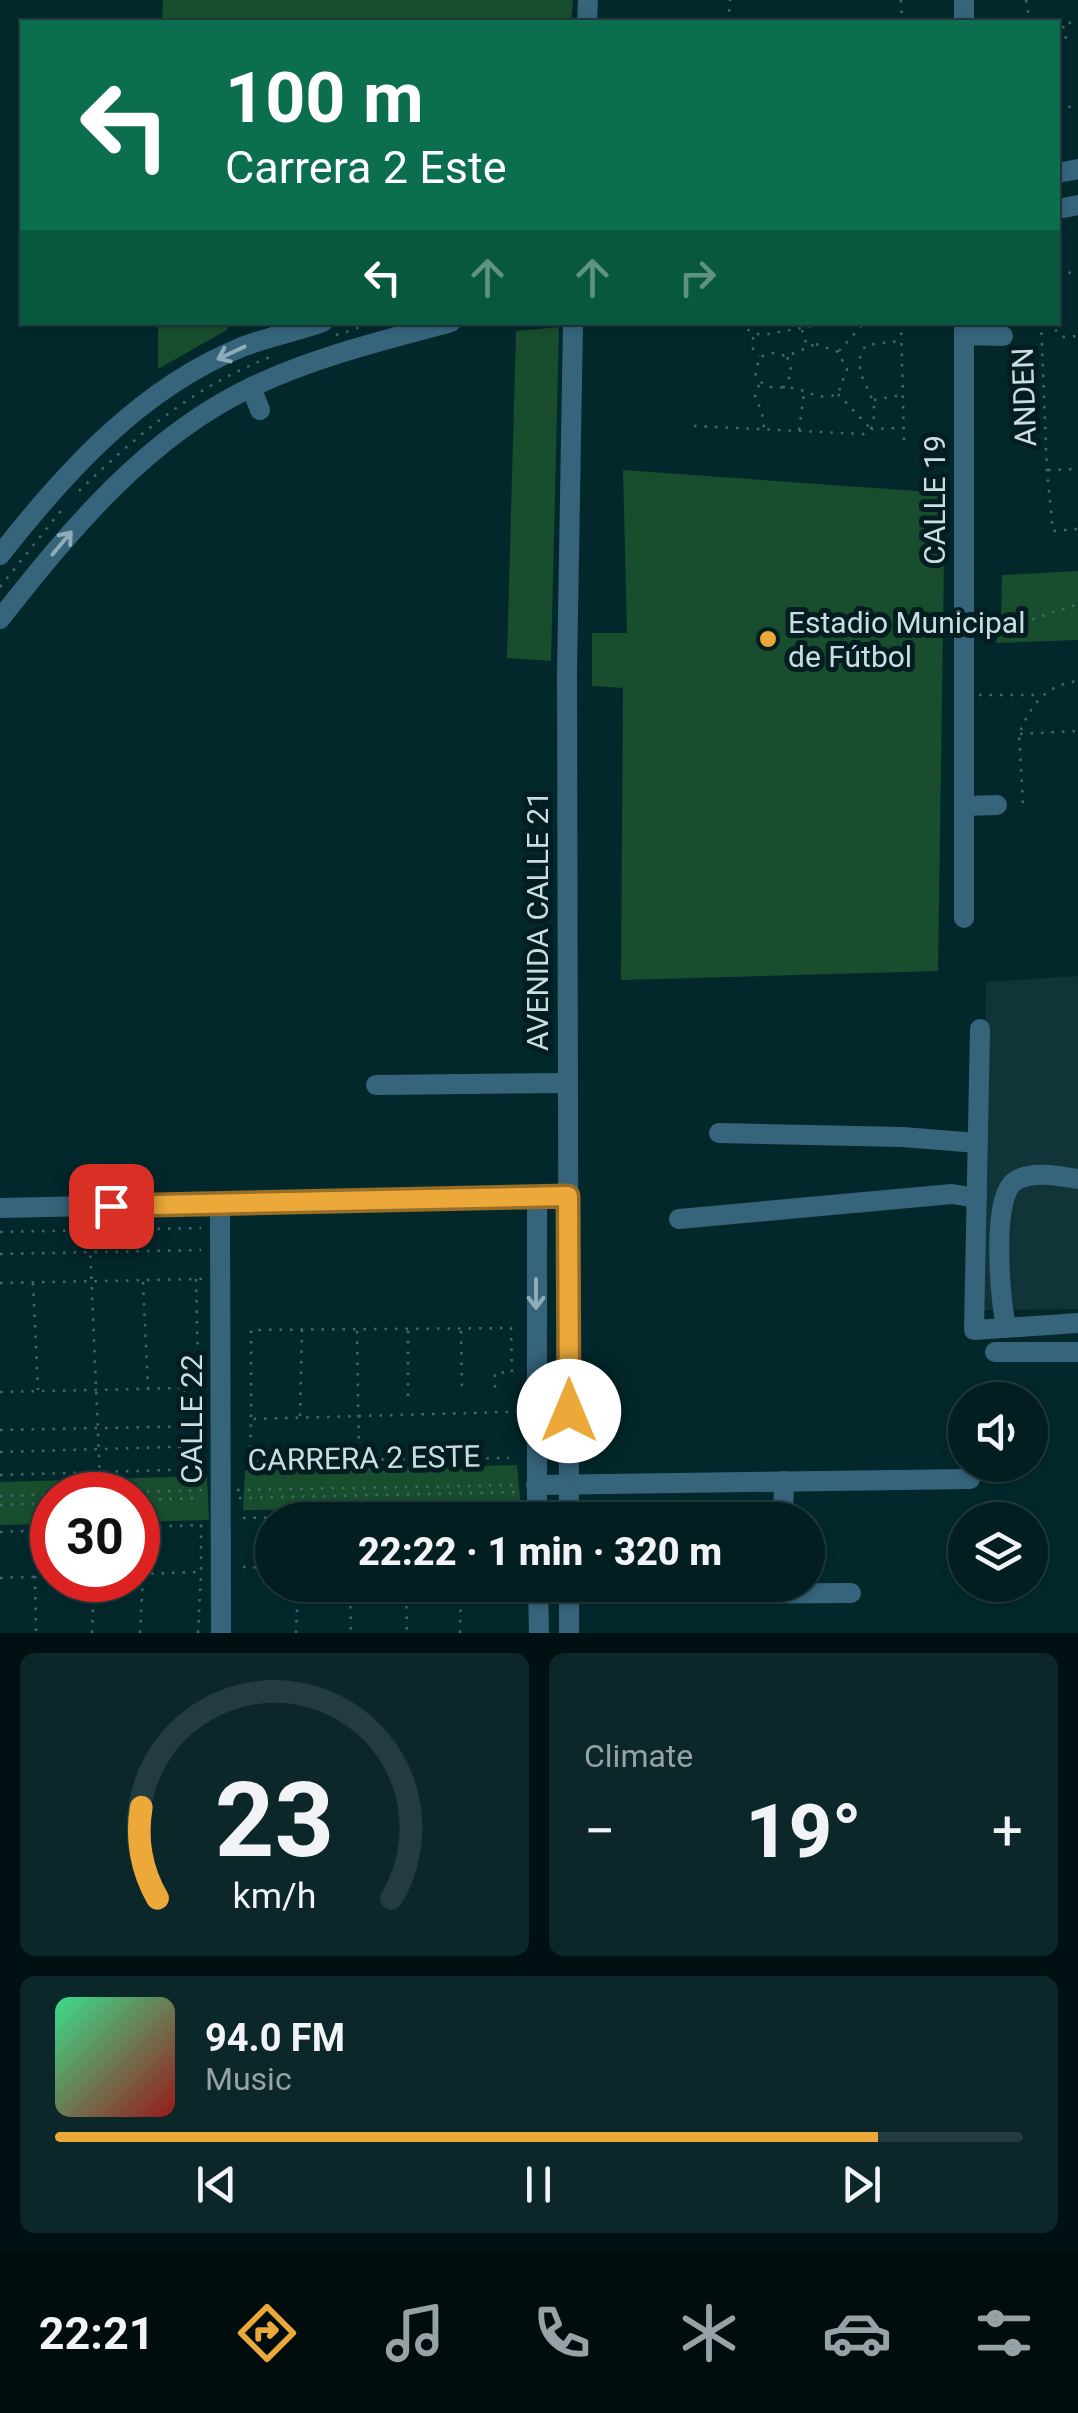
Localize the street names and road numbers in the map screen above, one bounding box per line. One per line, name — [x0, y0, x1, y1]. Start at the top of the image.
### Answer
street label: ANDEN — [1005, 347, 1043, 447]
street label: CALLE 19 — [917, 435, 952, 565]
street label: AVENIDA CALLE 21 — [520, 791, 555, 1051]
street label: CALLE 22 — [174, 1354, 209, 1484]
street label: CARRERA 2 ESTE — [247, 1438, 481, 1478]

